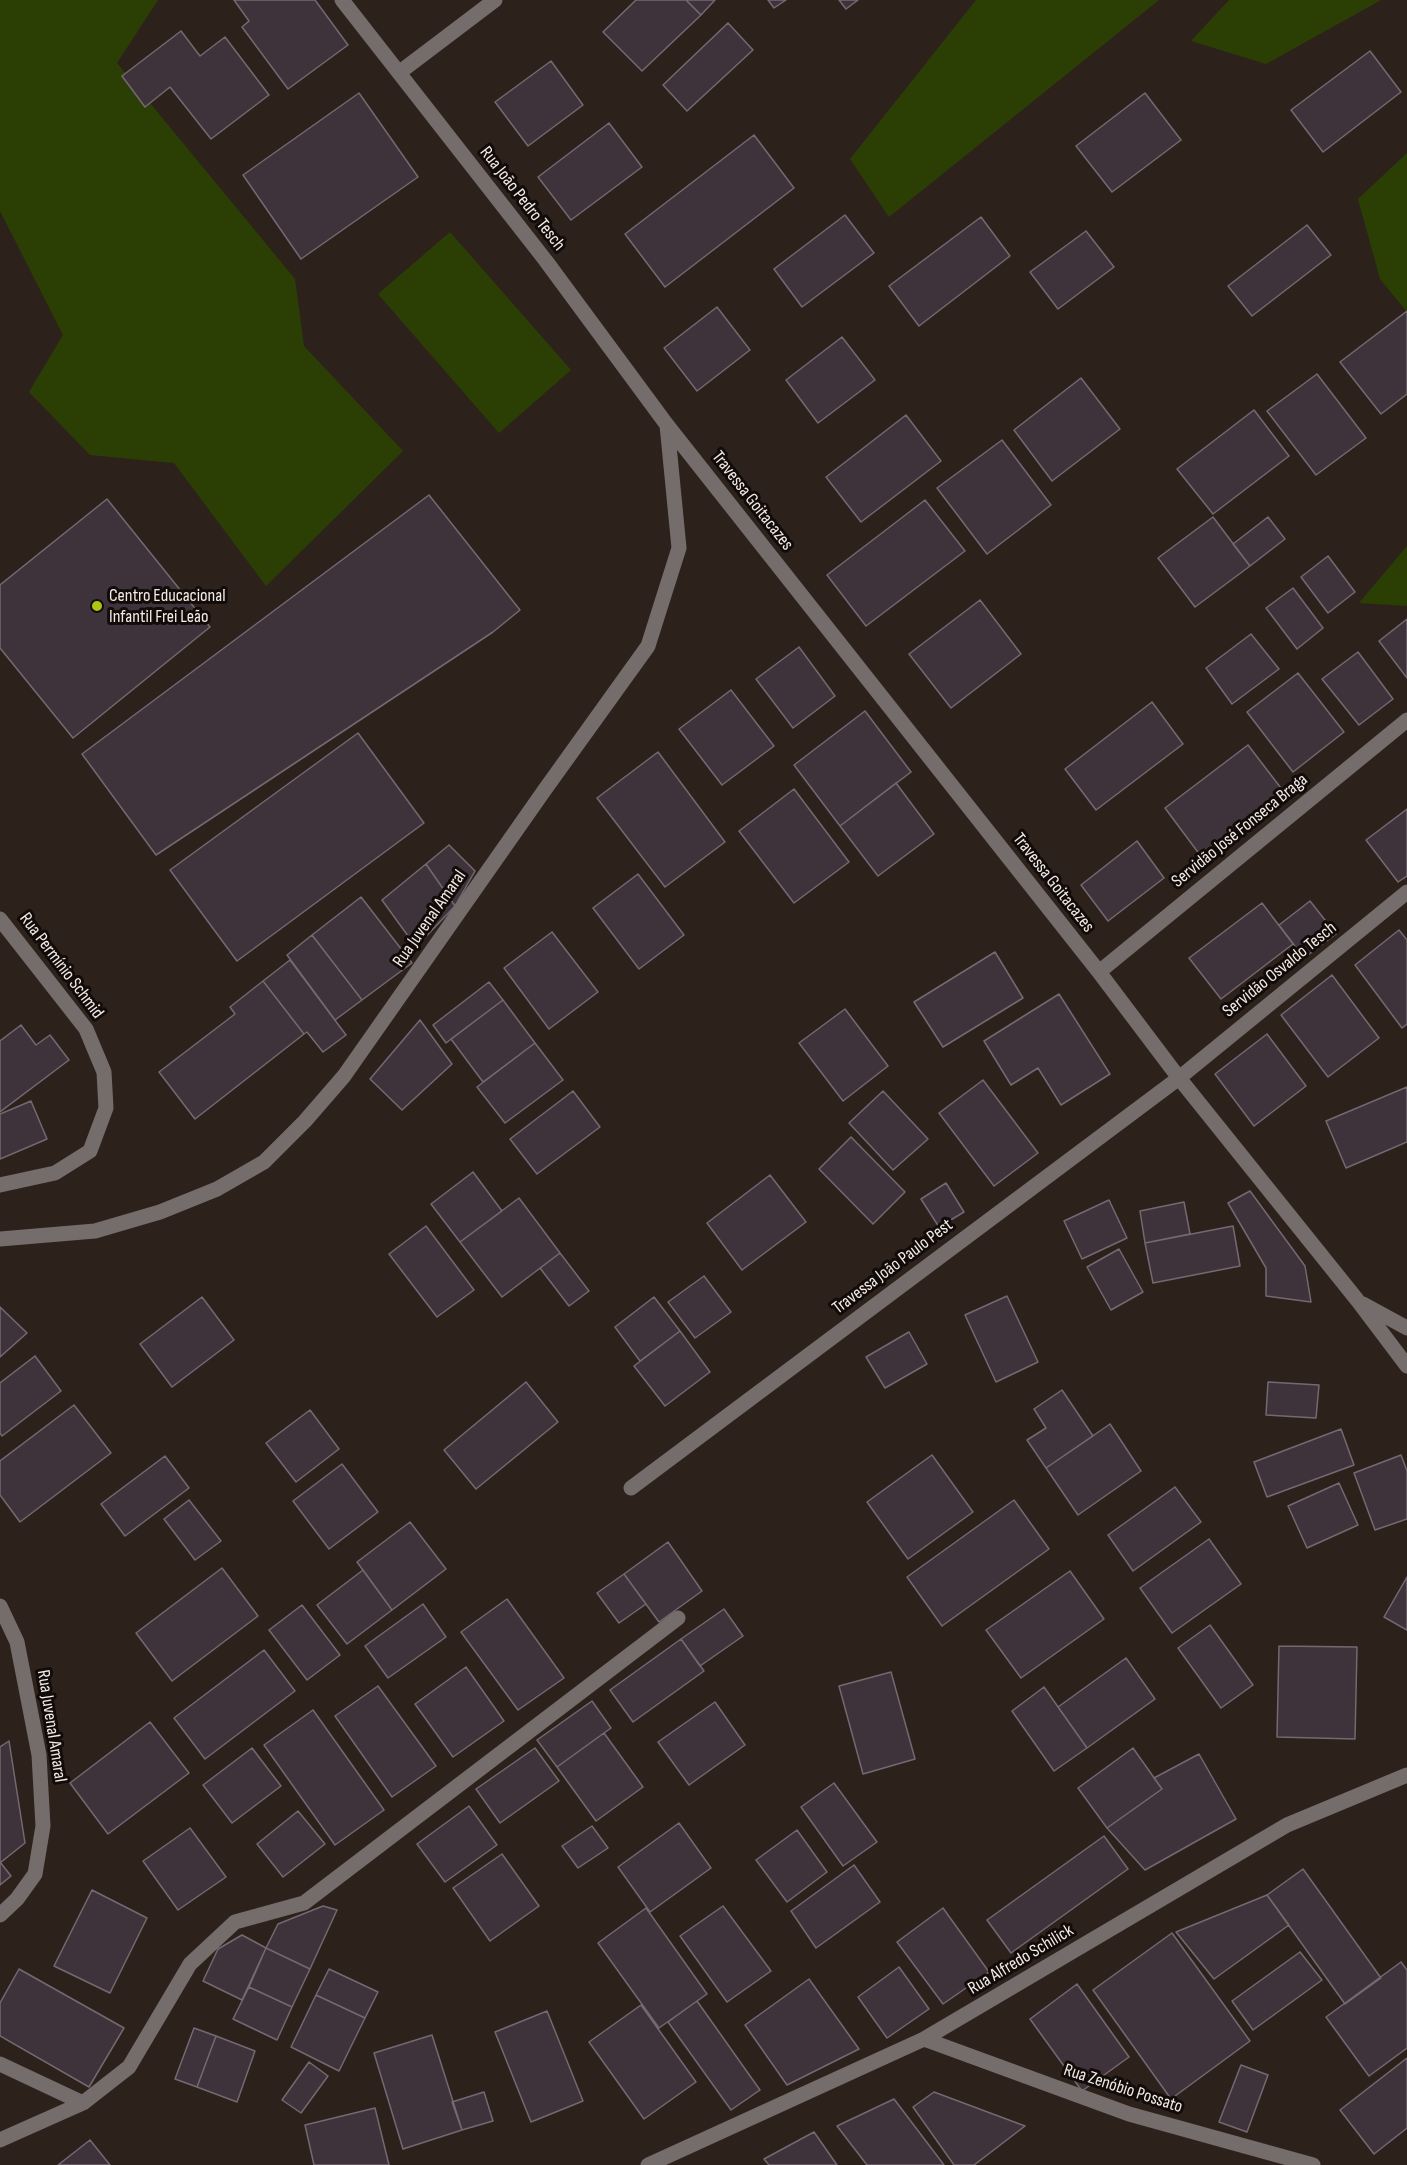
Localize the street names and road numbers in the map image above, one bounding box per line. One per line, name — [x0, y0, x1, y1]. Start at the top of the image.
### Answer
street label: Rua João Pedro Tesch — [475, 143, 569, 255]
street label: Travessa Goitacazes — [707, 447, 797, 555]
street label: Servidão José Fonseca Braga — [1168, 769, 1312, 893]
street label: Travessa Goitacazes — [1008, 829, 1098, 937]
street label: Rua Juvenal Amaral — [389, 866, 471, 972]
street label: Rua Permínio Schmid — [14, 909, 108, 1023]
street label: Servidão Osvaldo Tesch — [1219, 918, 1341, 1022]
street label: Travessa João Paulo Pest — [829, 1215, 957, 1319]
street label: Rua Juvenal Amaral — [31, 1668, 71, 1784]
street label: Rua Alfredo Schilick — [964, 1920, 1078, 2000]
street label: Rua Zenóbio Possato — [1061, 2060, 1185, 2118]

